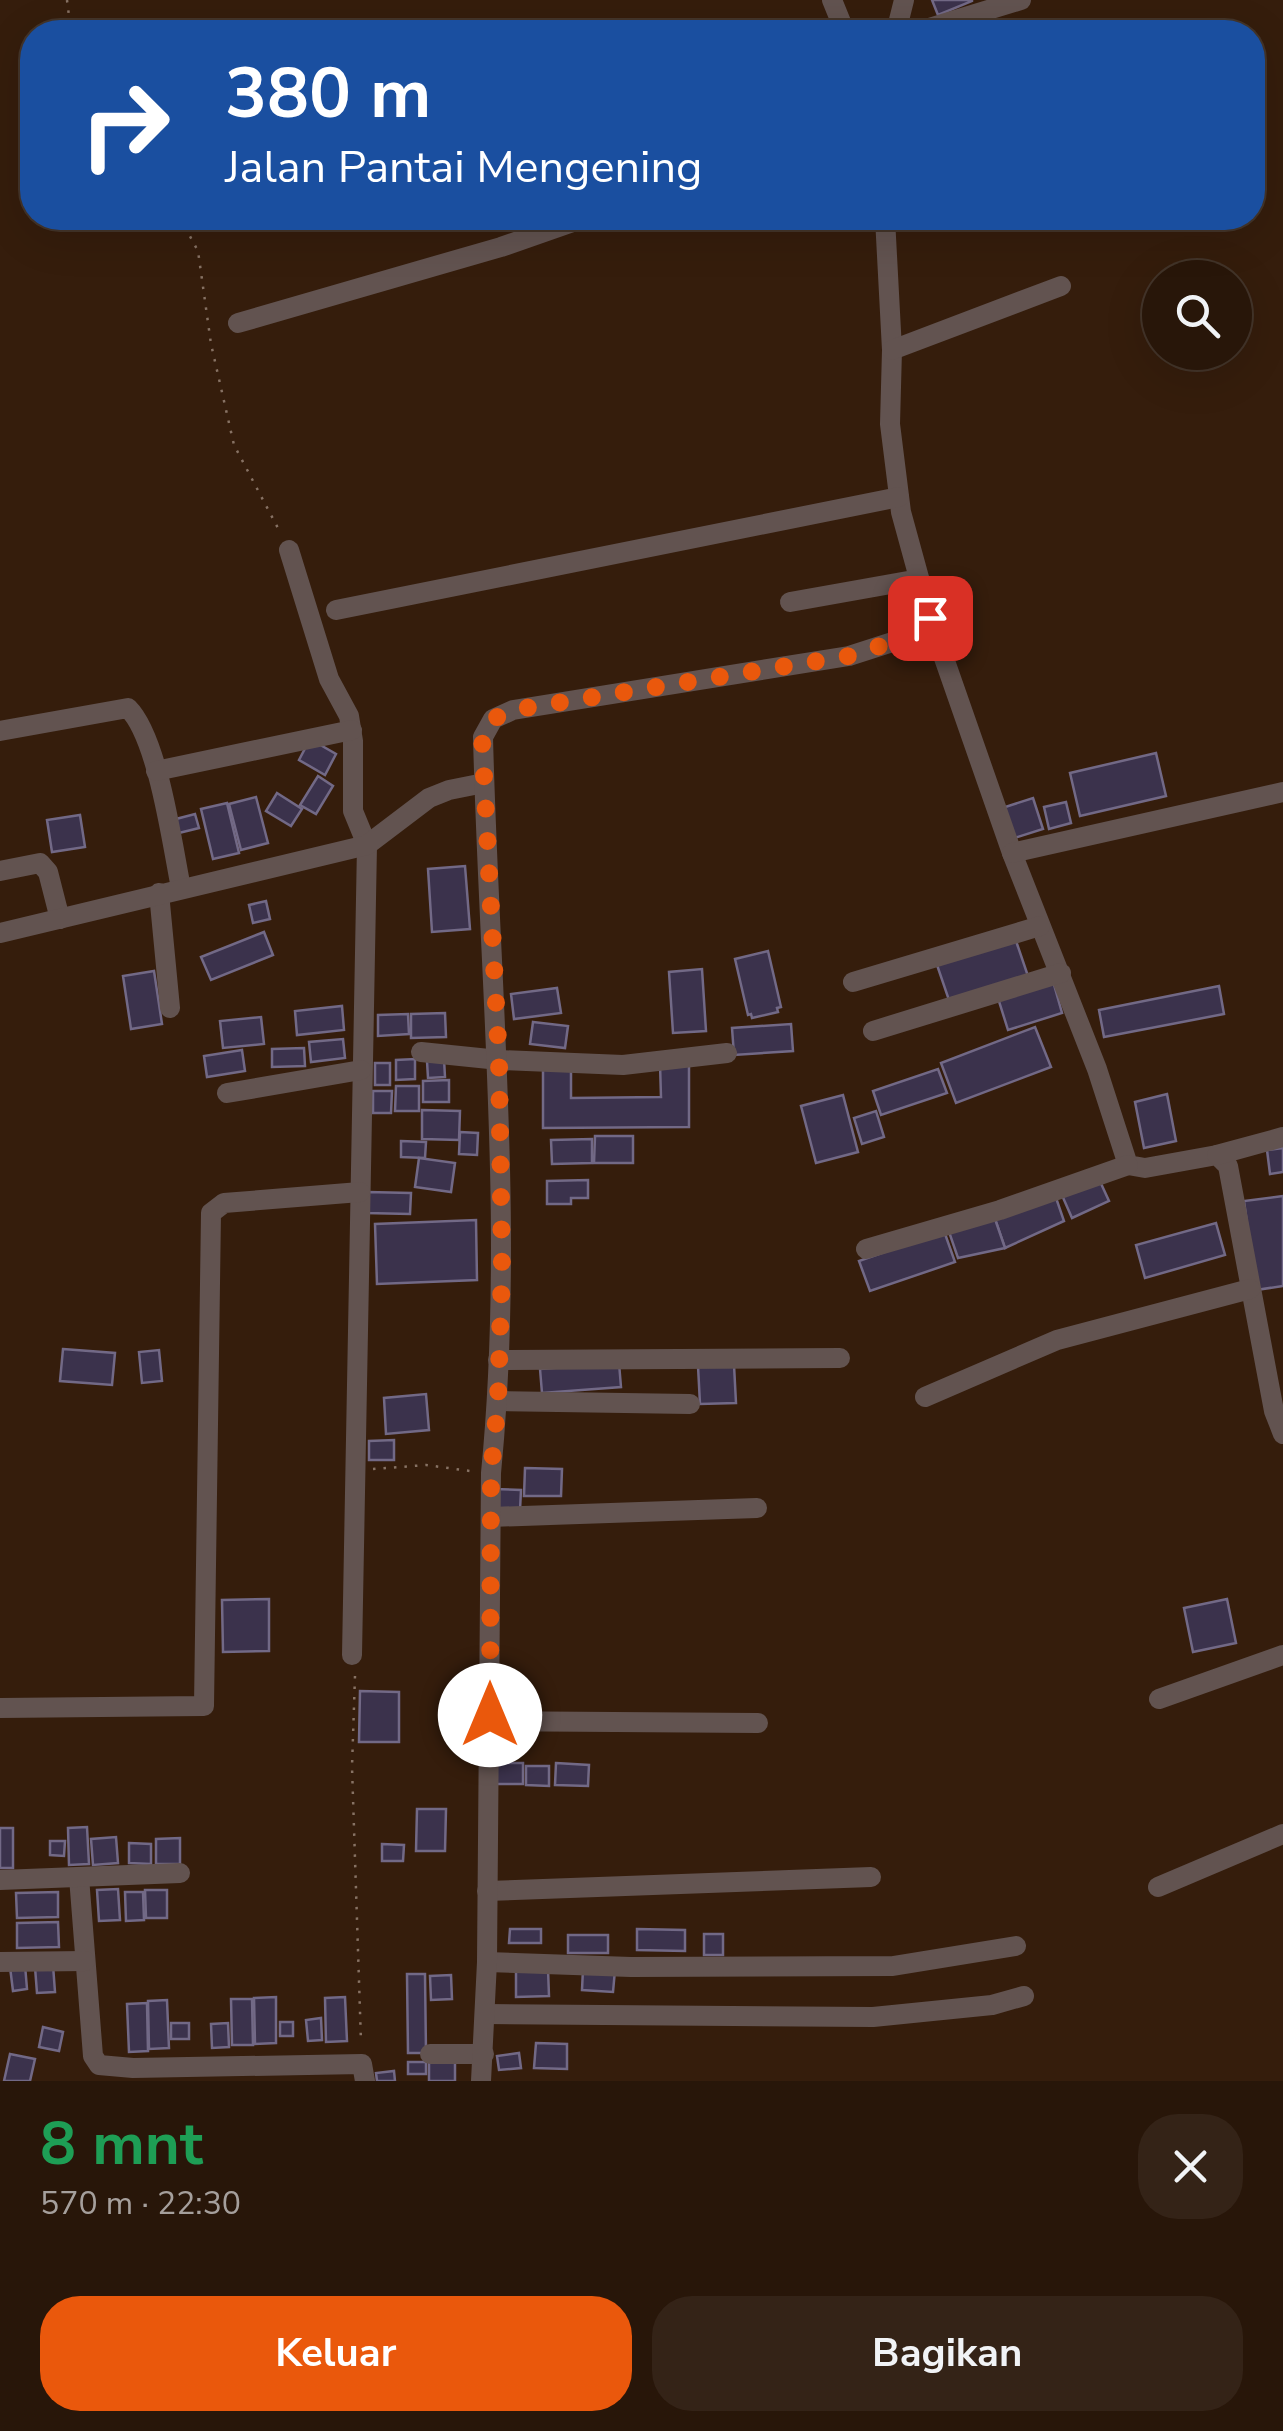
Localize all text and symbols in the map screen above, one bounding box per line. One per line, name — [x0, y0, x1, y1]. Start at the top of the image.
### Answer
text: 380 m — [225, 46, 431, 142]
icon: right — [60, 60, 190, 190]
text: Jalan Pantai Mengening — [225, 137, 702, 198]
map controls — [1142, 260, 1252, 370]
button: search — [1142, 260, 1252, 370]
pin — [888, 576, 973, 661]
icon: arrive — [903, 591, 958, 646]
position arrow — [438, 1663, 542, 1767]
text: 8 mnt — [40, 2103, 203, 2185]
button: close — [1138, 2114, 1243, 2219]
text: 570 m · 22:30 — [40, 2182, 241, 2225]
button: Keluar — [40, 2296, 632, 2411]
button: Bagikan — [652, 2296, 1243, 2411]

